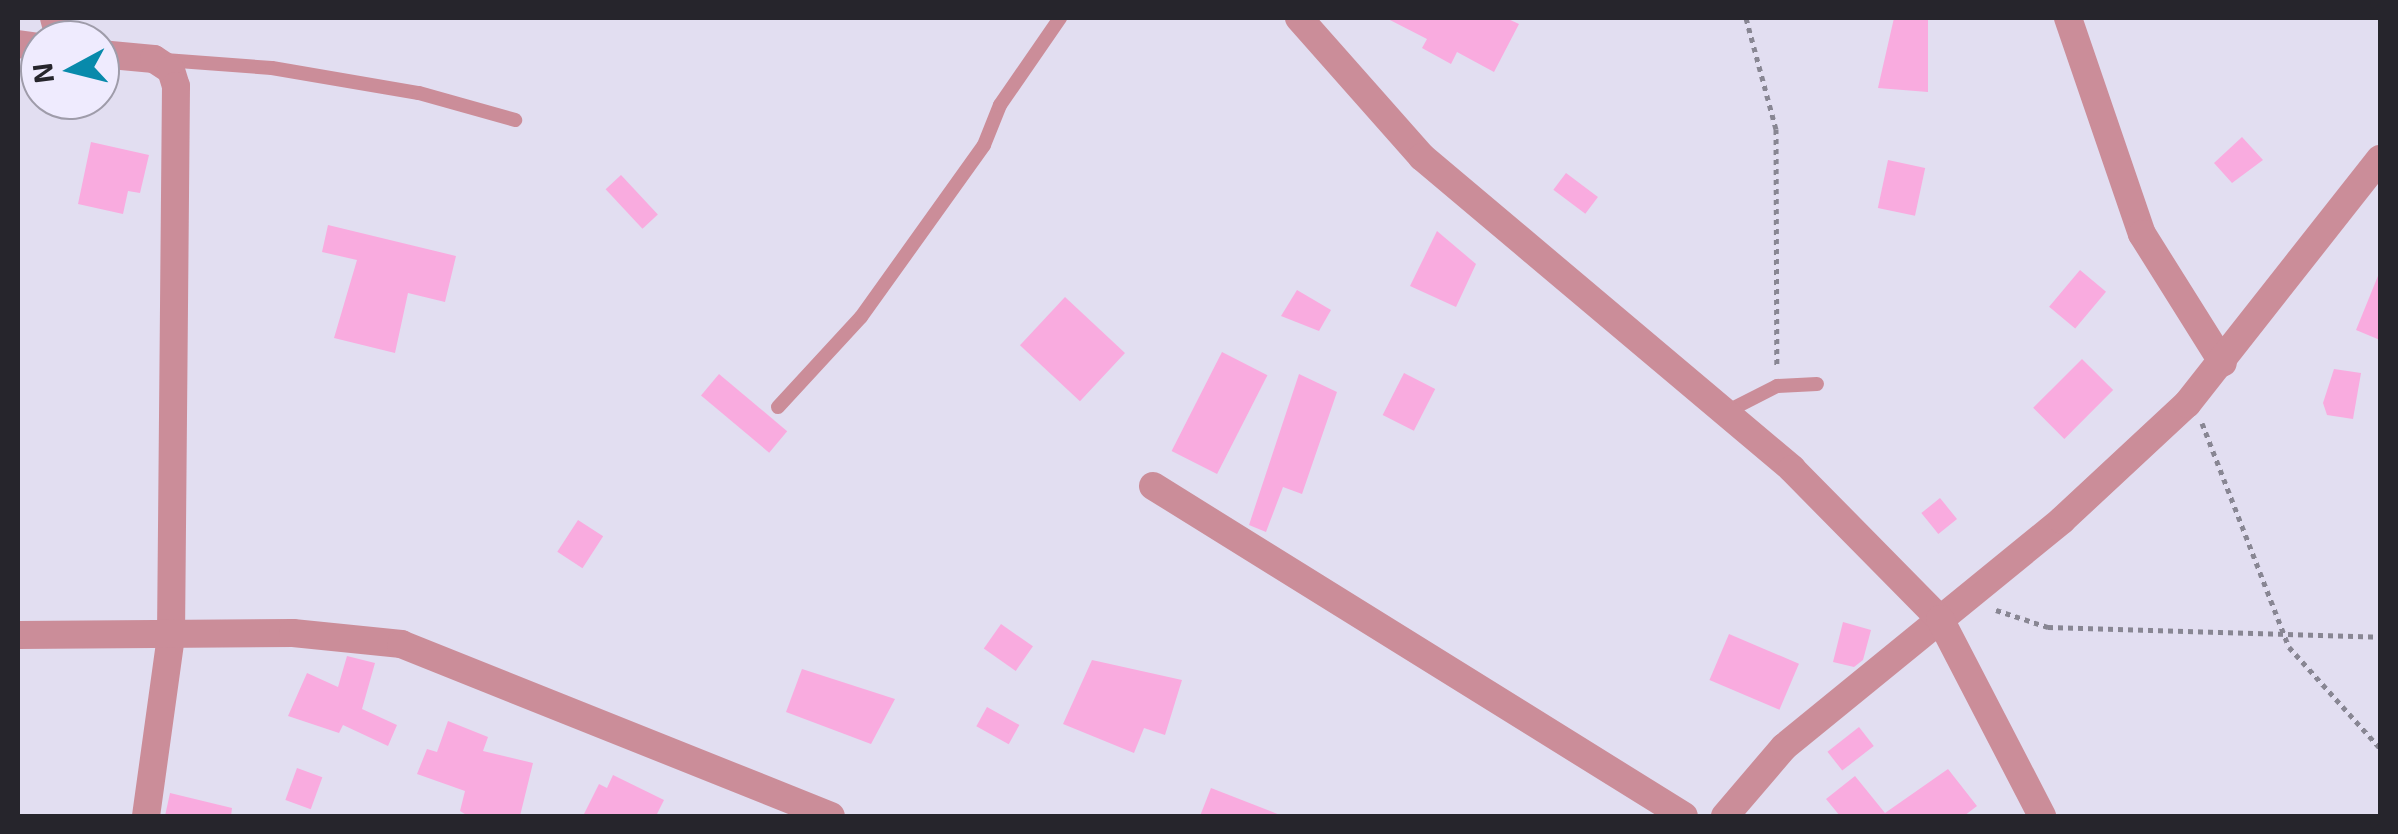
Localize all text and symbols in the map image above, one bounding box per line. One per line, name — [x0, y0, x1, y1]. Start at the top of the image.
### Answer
north arrow — [20, 20, 120, 120]
text: N — [24, 61, 60, 86]

